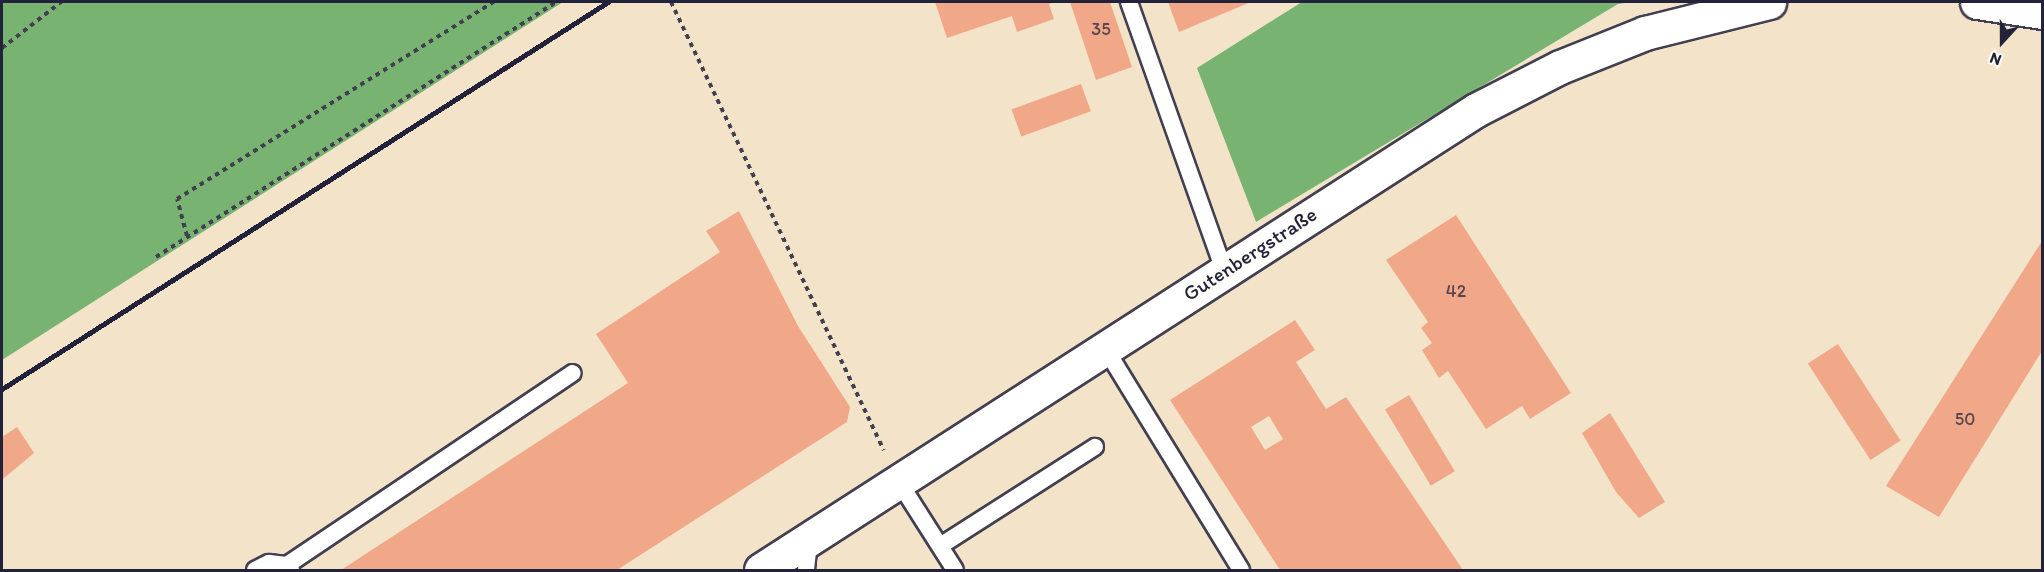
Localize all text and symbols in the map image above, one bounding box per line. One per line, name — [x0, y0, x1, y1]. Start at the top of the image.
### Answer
north arrow — [1972, 12, 2032, 72]
house number: 35 — [1091, 18, 1111, 40]
text: N — [1987, 48, 2004, 70]
street label: Gutenbergstraße — [1178, 201, 1322, 307]
house number: 42 — [1446, 280, 1466, 302]
house number: 50 — [1955, 408, 1975, 430]

